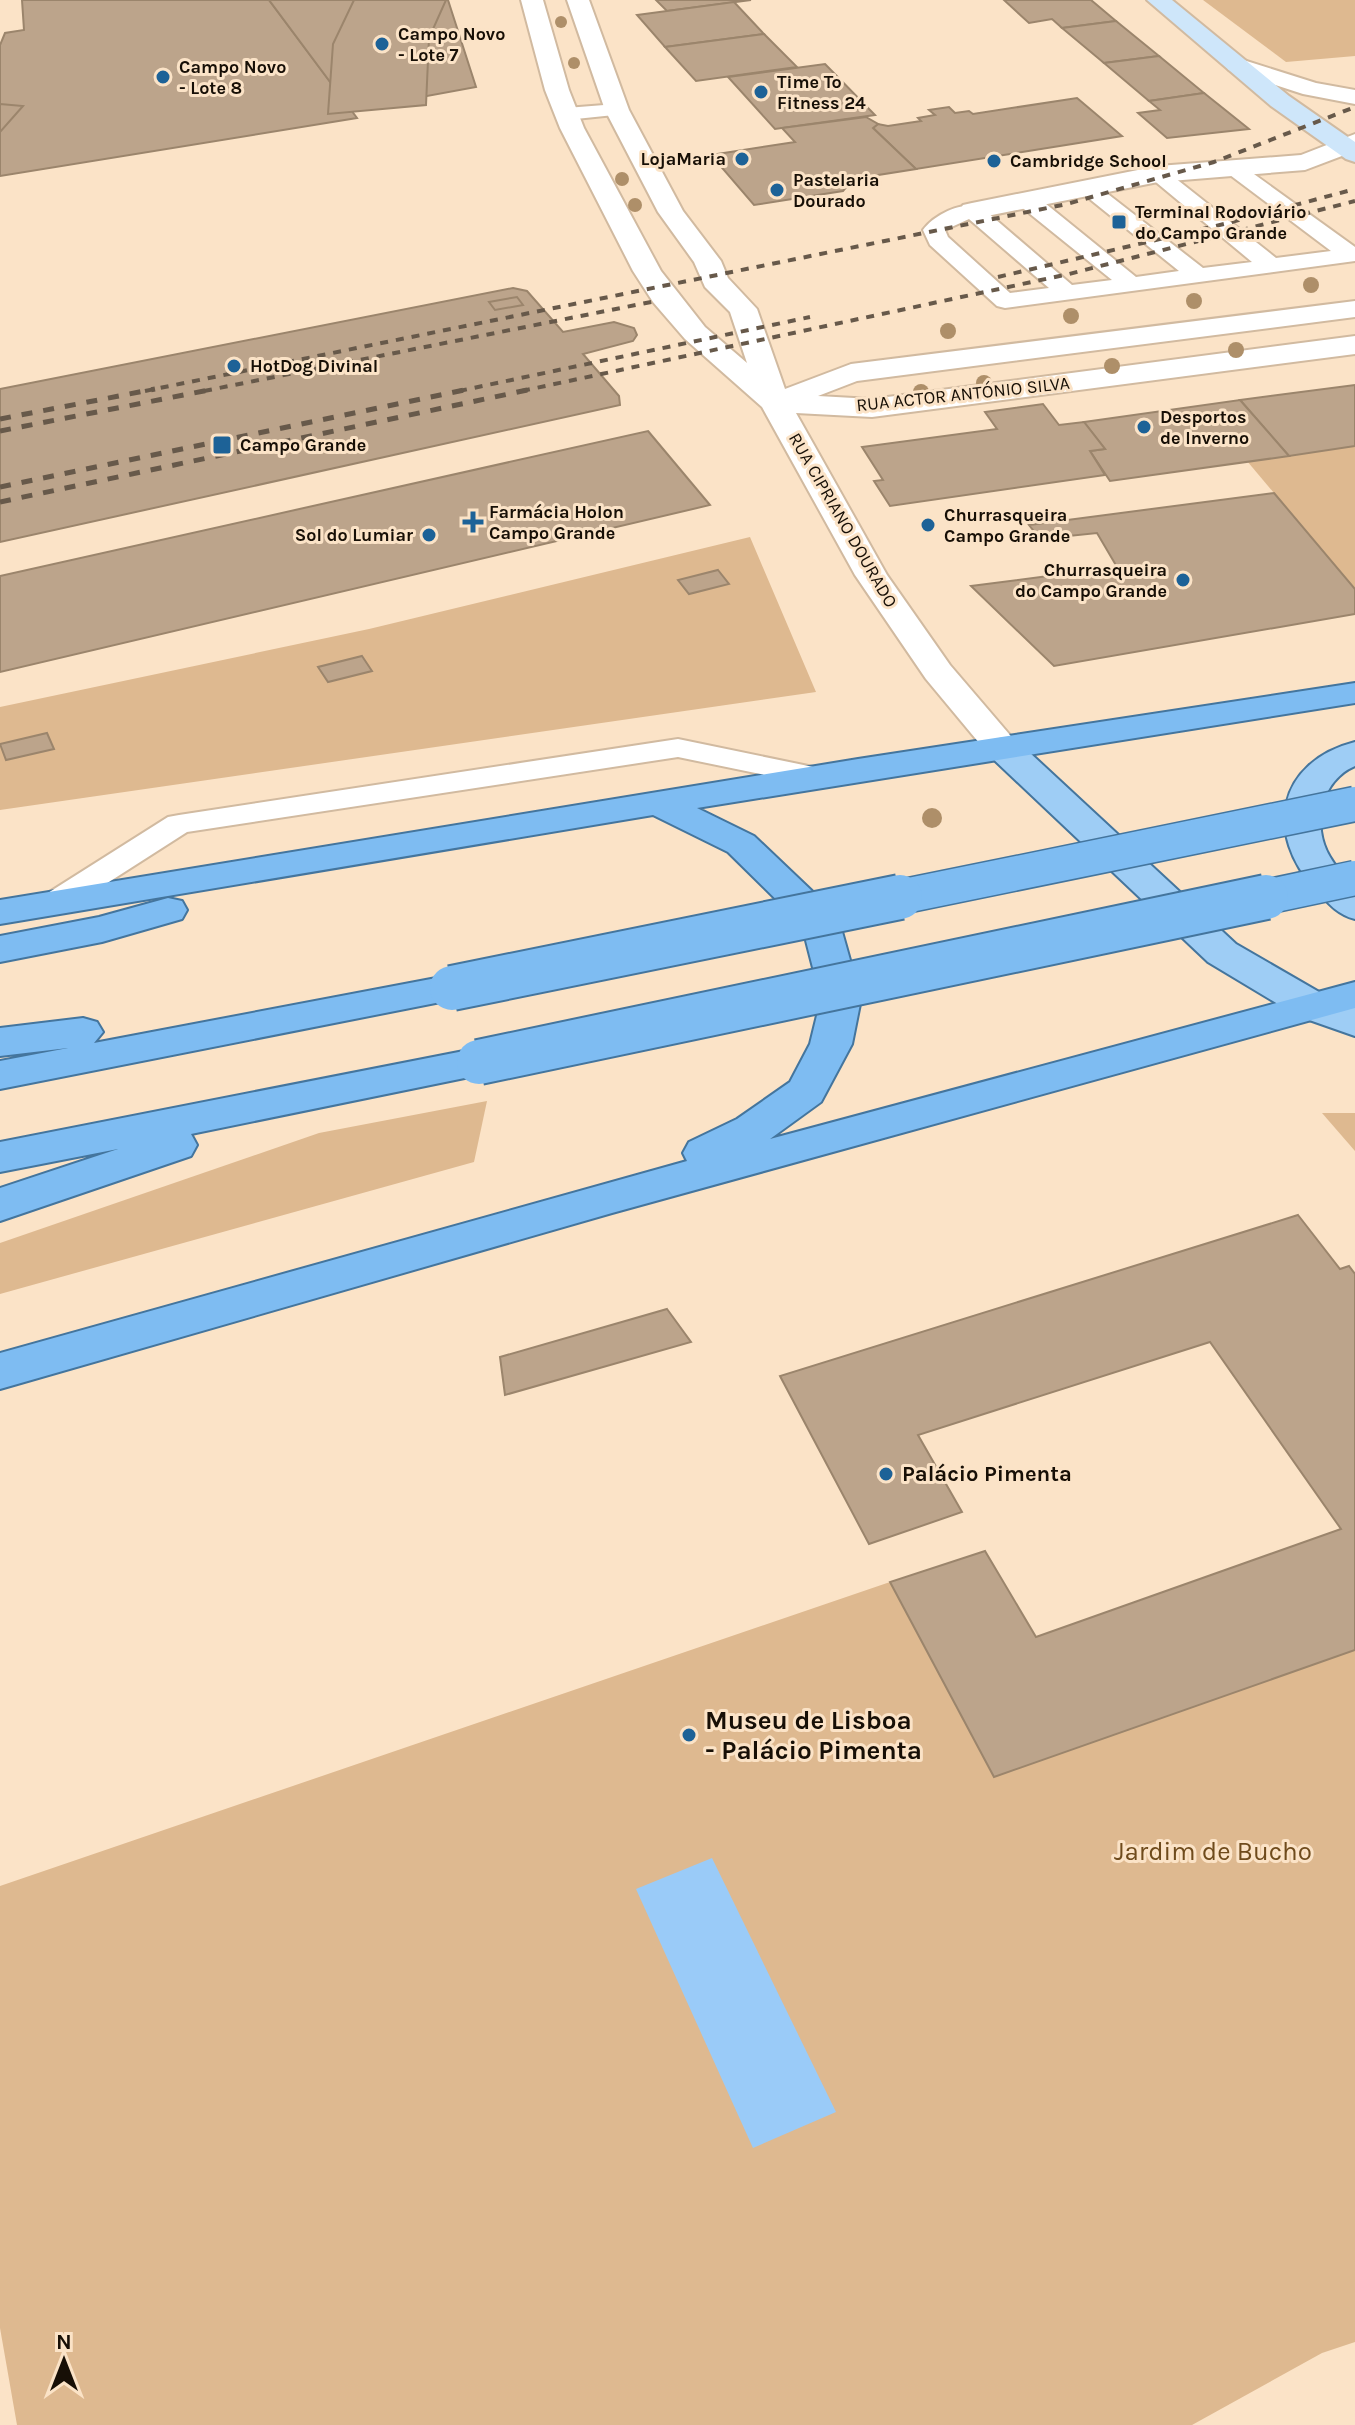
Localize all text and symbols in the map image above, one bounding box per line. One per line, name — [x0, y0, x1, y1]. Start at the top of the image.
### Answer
place label: Campo Novo - Lote 7 — [398, 23, 505, 66]
marker: Campo Novo - Lote 7 — [373, 35, 391, 53]
place label: Campo Novo - Lote 8 — [179, 56, 286, 99]
marker: Campo Novo - Lote 8 — [154, 68, 172, 86]
place label: Time To Fitness 24 — [777, 71, 866, 114]
marker: Time To Fitness 24 — [752, 83, 770, 101]
place label: LojaMaria — [641, 148, 726, 170]
marker: LojaMaria — [733, 150, 751, 168]
place label: Cambridge School — [1010, 150, 1167, 172]
marker: Cambridge School — [985, 152, 1003, 170]
place label: Pastelaria Dourado — [793, 169, 880, 212]
marker: Pastelaria Dourado — [768, 181, 786, 199]
place label: Terminal Rodoviário do Campo Grande — [1135, 201, 1306, 244]
marker: Terminal Rodoviário do Campo Grande — [1110, 213, 1128, 231]
place label: HotDog Divinal — [250, 355, 378, 377]
marker: HotDog Divinal — [225, 357, 243, 375]
street label: RUA ACTOR ANTÓNIO SILVA — [855, 371, 1071, 416]
place label: Desportos de Inverno — [1160, 406, 1249, 449]
marker: Desportos de Inverno — [1135, 418, 1153, 436]
street label: RUA CIPRIANO DOURADO — [784, 429, 902, 611]
marker: Campo Grande — [211, 434, 233, 456]
place label: Campo Grande — [240, 434, 366, 456]
place label: Farmácia Holon Campo Grande — [489, 501, 624, 544]
place label: Churrasqueira Campo Grande — [944, 504, 1070, 547]
marker: Farmácia Holon Campo Grande — [464, 513, 482, 531]
marker: Churrasqueira Campo Grande — [919, 516, 937, 534]
place label: Sol do Lumiar — [295, 524, 413, 546]
marker: Sol do Lumiar — [420, 526, 438, 544]
place label: Churrasqueira do Campo Grande — [1015, 559, 1167, 602]
marker: Churrasqueira do Campo Grande — [1174, 571, 1192, 589]
place label: Palácio Pimenta — [902, 1461, 1072, 1487]
marker: Palácio Pimenta — [877, 1465, 895, 1483]
place label: Museu de Lisboa - Palácio Pimenta — [705, 1705, 922, 1766]
marker: Museu de Lisboa - Palácio Pimenta — [680, 1726, 698, 1744]
park label: Jardim de Bucho — [1114, 1836, 1312, 1867]
north arrow — [24, 2321, 104, 2401]
text: N — [56, 2329, 72, 2355]

